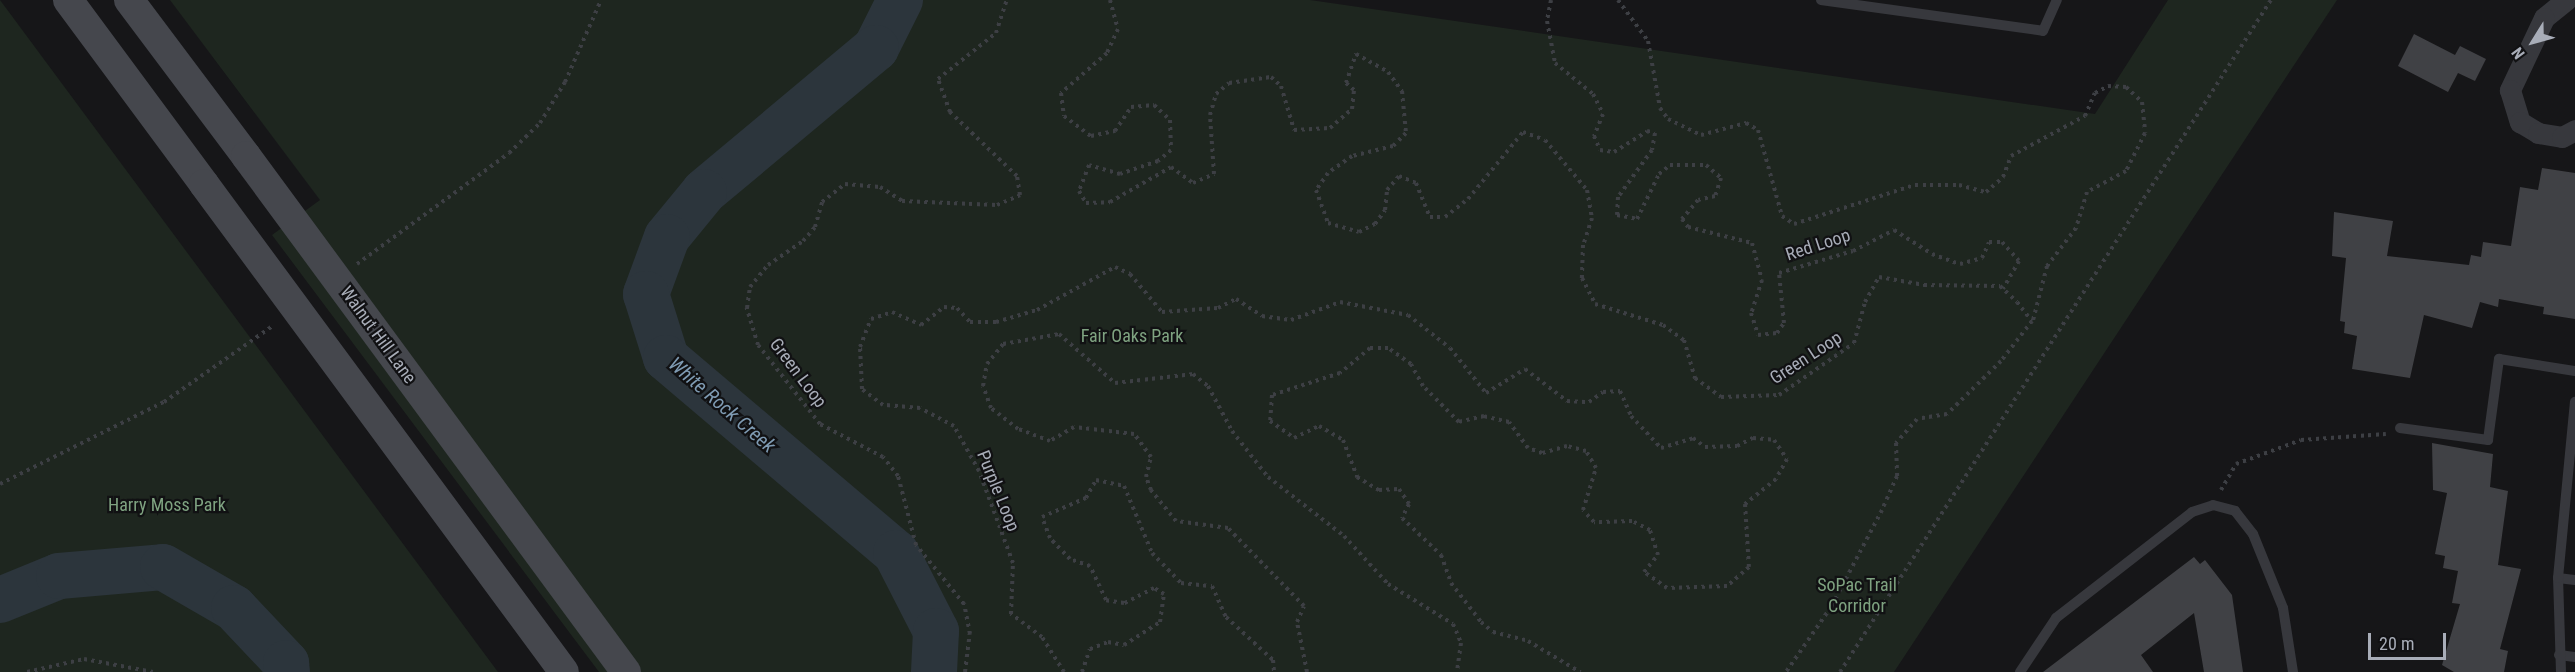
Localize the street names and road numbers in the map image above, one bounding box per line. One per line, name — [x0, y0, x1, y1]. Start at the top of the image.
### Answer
street label: Red Loop — [1783, 224, 1853, 266]
street label: Walnut Hill Lane — [335, 282, 421, 388]
street label: Green Loop — [1766, 327, 1846, 389]
street label: Green Loop — [765, 334, 831, 412]
street label: Purple Loop — [972, 447, 1024, 535]

